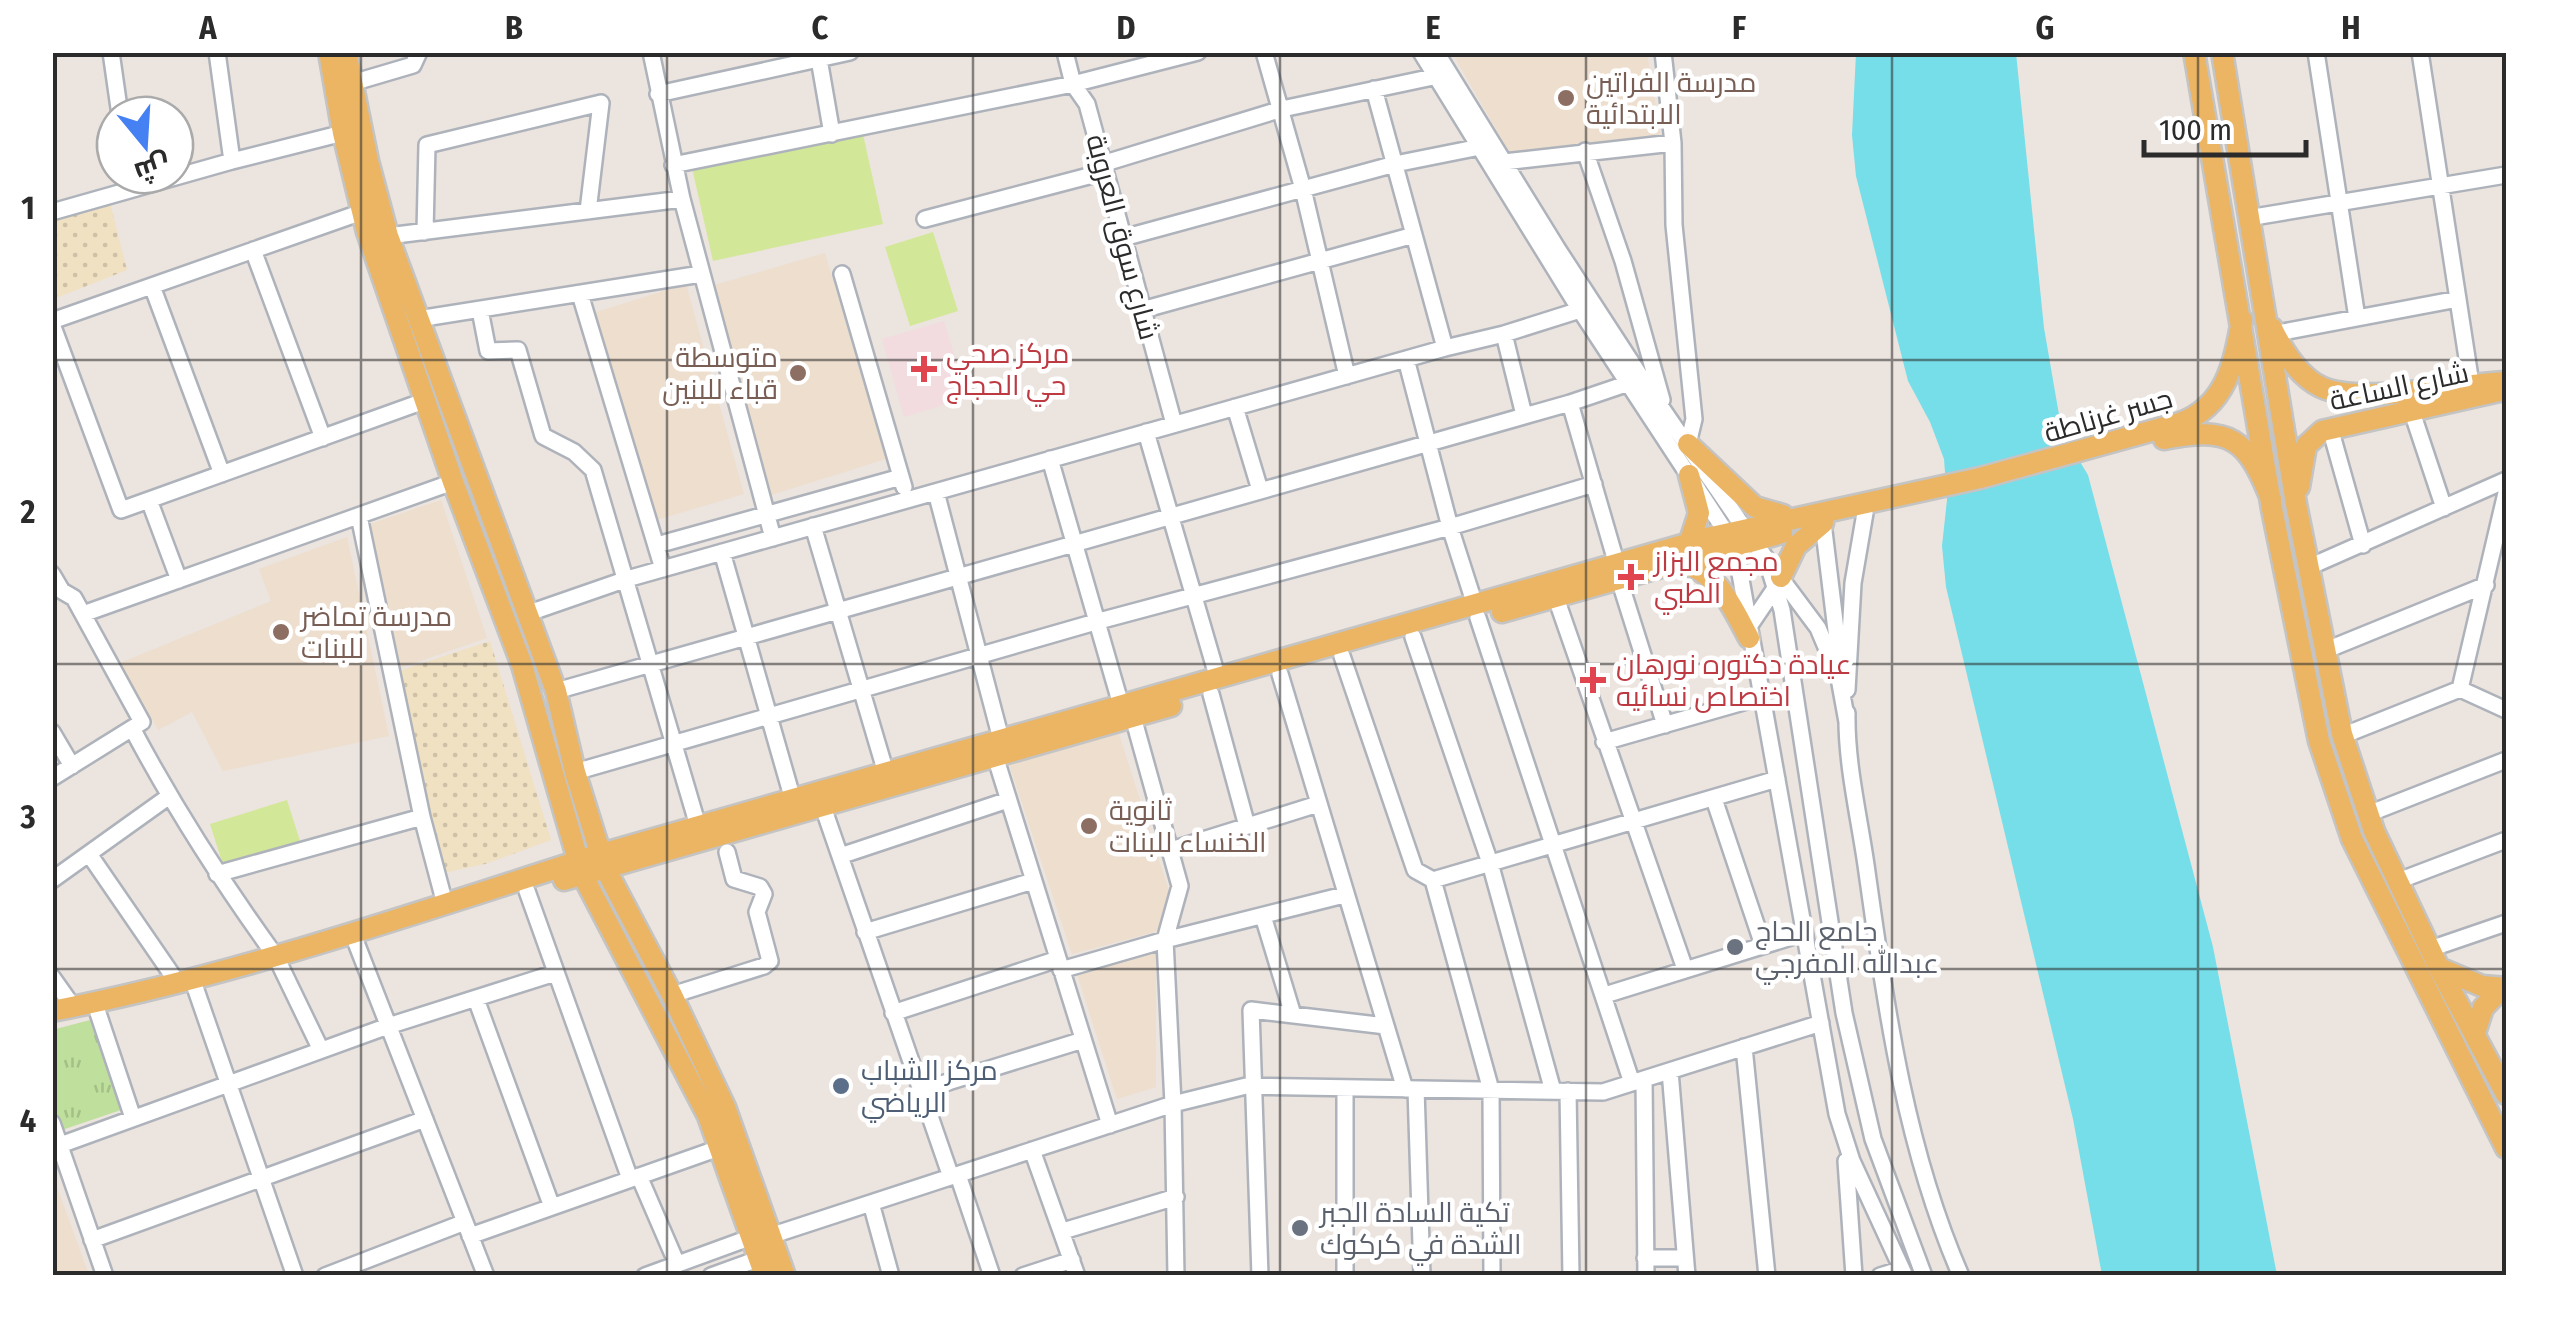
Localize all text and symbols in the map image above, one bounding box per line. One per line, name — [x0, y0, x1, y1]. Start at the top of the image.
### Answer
text: A — [198, 9, 217, 47]
text: B — [505, 9, 523, 47]
text: C — [812, 9, 829, 47]
text: D — [1116, 9, 1136, 47]
text: E — [1425, 9, 1441, 47]
text: F — [1732, 9, 1746, 47]
text: G — [2036, 9, 2054, 47]
text: H — [2341, 9, 2361, 47]
place label: مدرسة الفراتين الابتدائية — [1586, 66, 1757, 131]
marker: مدرسة الفراتين الابتدائية — [1555, 87, 1577, 109]
north arrow — [95, 95, 195, 195]
scale bar — [2144, 95, 2306, 157]
text: 100 m — [2159, 112, 2232, 148]
street label: شارع سوق العروبة — [1077, 131, 1166, 344]
text: ش — [130, 147, 175, 190]
text: 1 — [21, 189, 35, 227]
place label: مركز صحي حي الحجاج — [946, 337, 1069, 407]
place label: متوسطة قباء للبنين — [662, 341, 778, 406]
marker: مركز صحي حي الحجاج — [911, 356, 937, 382]
street label: شارع الساعة — [2327, 356, 2472, 419]
marker: متوسطة قباء للبنين — [787, 362, 809, 384]
street label: جسر غرناطة — [2040, 381, 2176, 450]
text: 2 — [20, 493, 36, 531]
place label: مجمع البزاز الطبي — [1652, 545, 1779, 615]
marker: مجمع البزاز الطبي — [1618, 564, 1644, 590]
place label: مدرسة تماضر للبنات — [299, 600, 452, 665]
marker: مدرسة تماضر للبنات — [270, 621, 292, 643]
place label: عيادة دكتوره نورهان اختصاص نسائيه — [1616, 648, 1851, 713]
marker: عيادة دكتوره نورهان اختصاص نسائيه — [1580, 667, 1606, 693]
place label: ثانوية الخنساء للبنات — [1109, 794, 1267, 859]
text: 3 — [19, 798, 36, 836]
marker: ثانوية الخنساء للبنات — [1078, 815, 1100, 837]
place label: جامع الحاج عبدالله المفرجي — [1755, 915, 1939, 985]
marker: جامع الحاج عبدالله المفرجي — [1724, 936, 1746, 958]
place label: مركز الشباب الرياضي — [861, 1054, 998, 1123]
marker: مركز الشباب الرياضي — [830, 1075, 852, 1097]
text: 4 — [20, 1102, 36, 1140]
place label: تكية السادة الجبر الشدة في كركوك — [1318, 1196, 1522, 1266]
marker: تكية السادة الجبر الشدة في كركوك — [1289, 1217, 1311, 1239]

